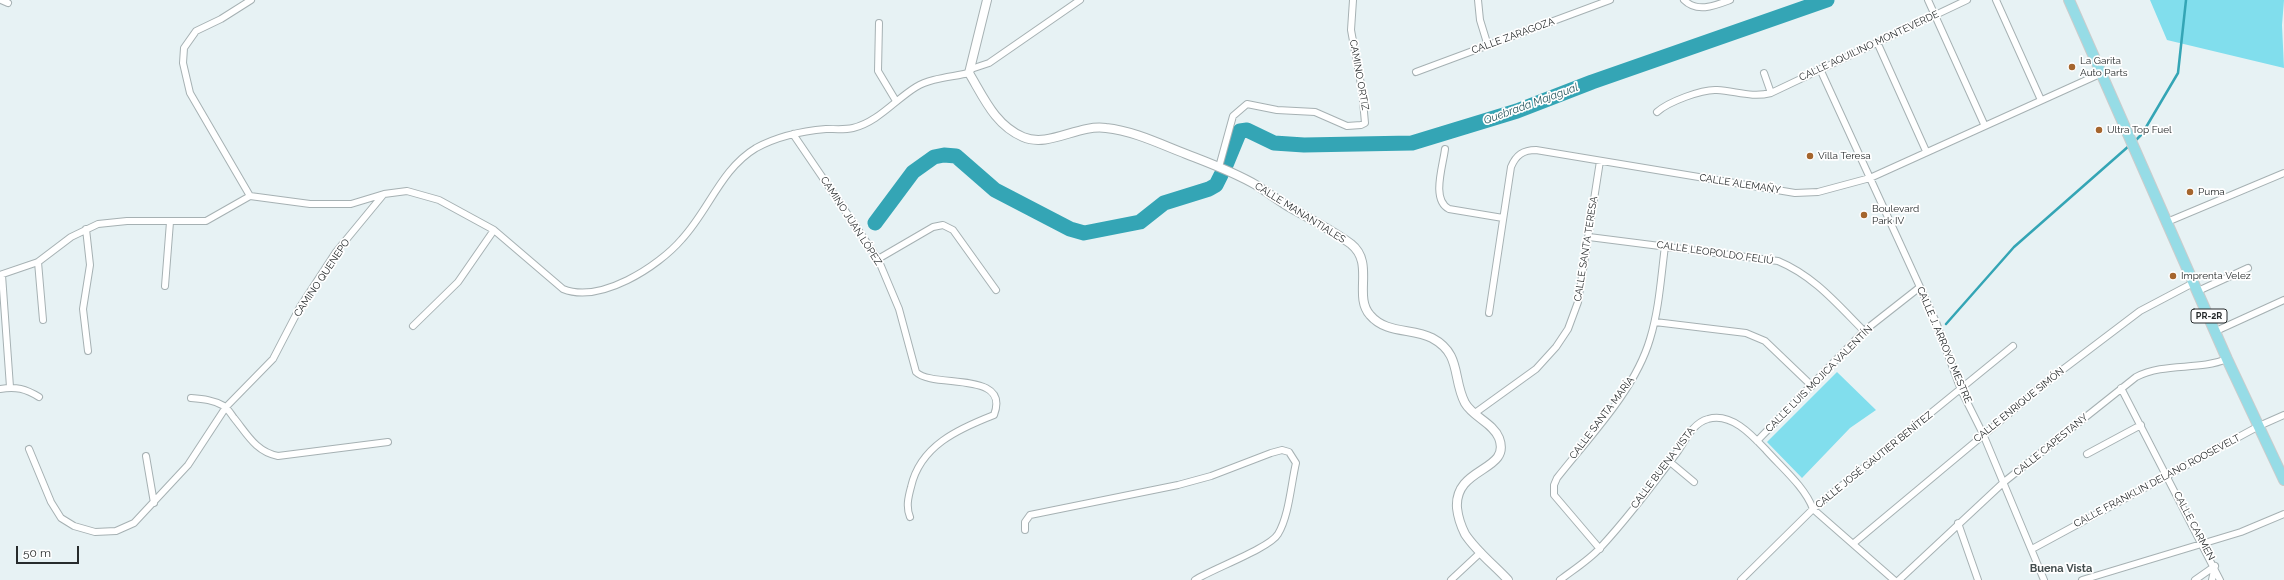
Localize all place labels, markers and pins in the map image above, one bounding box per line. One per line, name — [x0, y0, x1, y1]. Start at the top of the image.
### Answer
place label: La Garita Auto Parts — [2080, 55, 2128, 78]
marker: La Garita Auto Parts — [2067, 62, 2077, 72]
place label: Ultra Top Fuel — [2107, 124, 2172, 136]
marker: Ultra Top Fuel — [2094, 125, 2104, 135]
place label: Villa Teresa — [1818, 150, 1871, 162]
marker: Villa Teresa — [1805, 151, 1815, 161]
place label: Puma — [2198, 186, 2225, 198]
marker: Puma — [2185, 187, 2195, 197]
place label: Boulevard Park IV — [1872, 203, 1919, 226]
marker: Boulevard Park IV — [1859, 210, 1869, 220]
place label: Imprenta Velez — [2181, 270, 2251, 282]
marker: Imprenta Velez — [2168, 271, 2178, 281]

